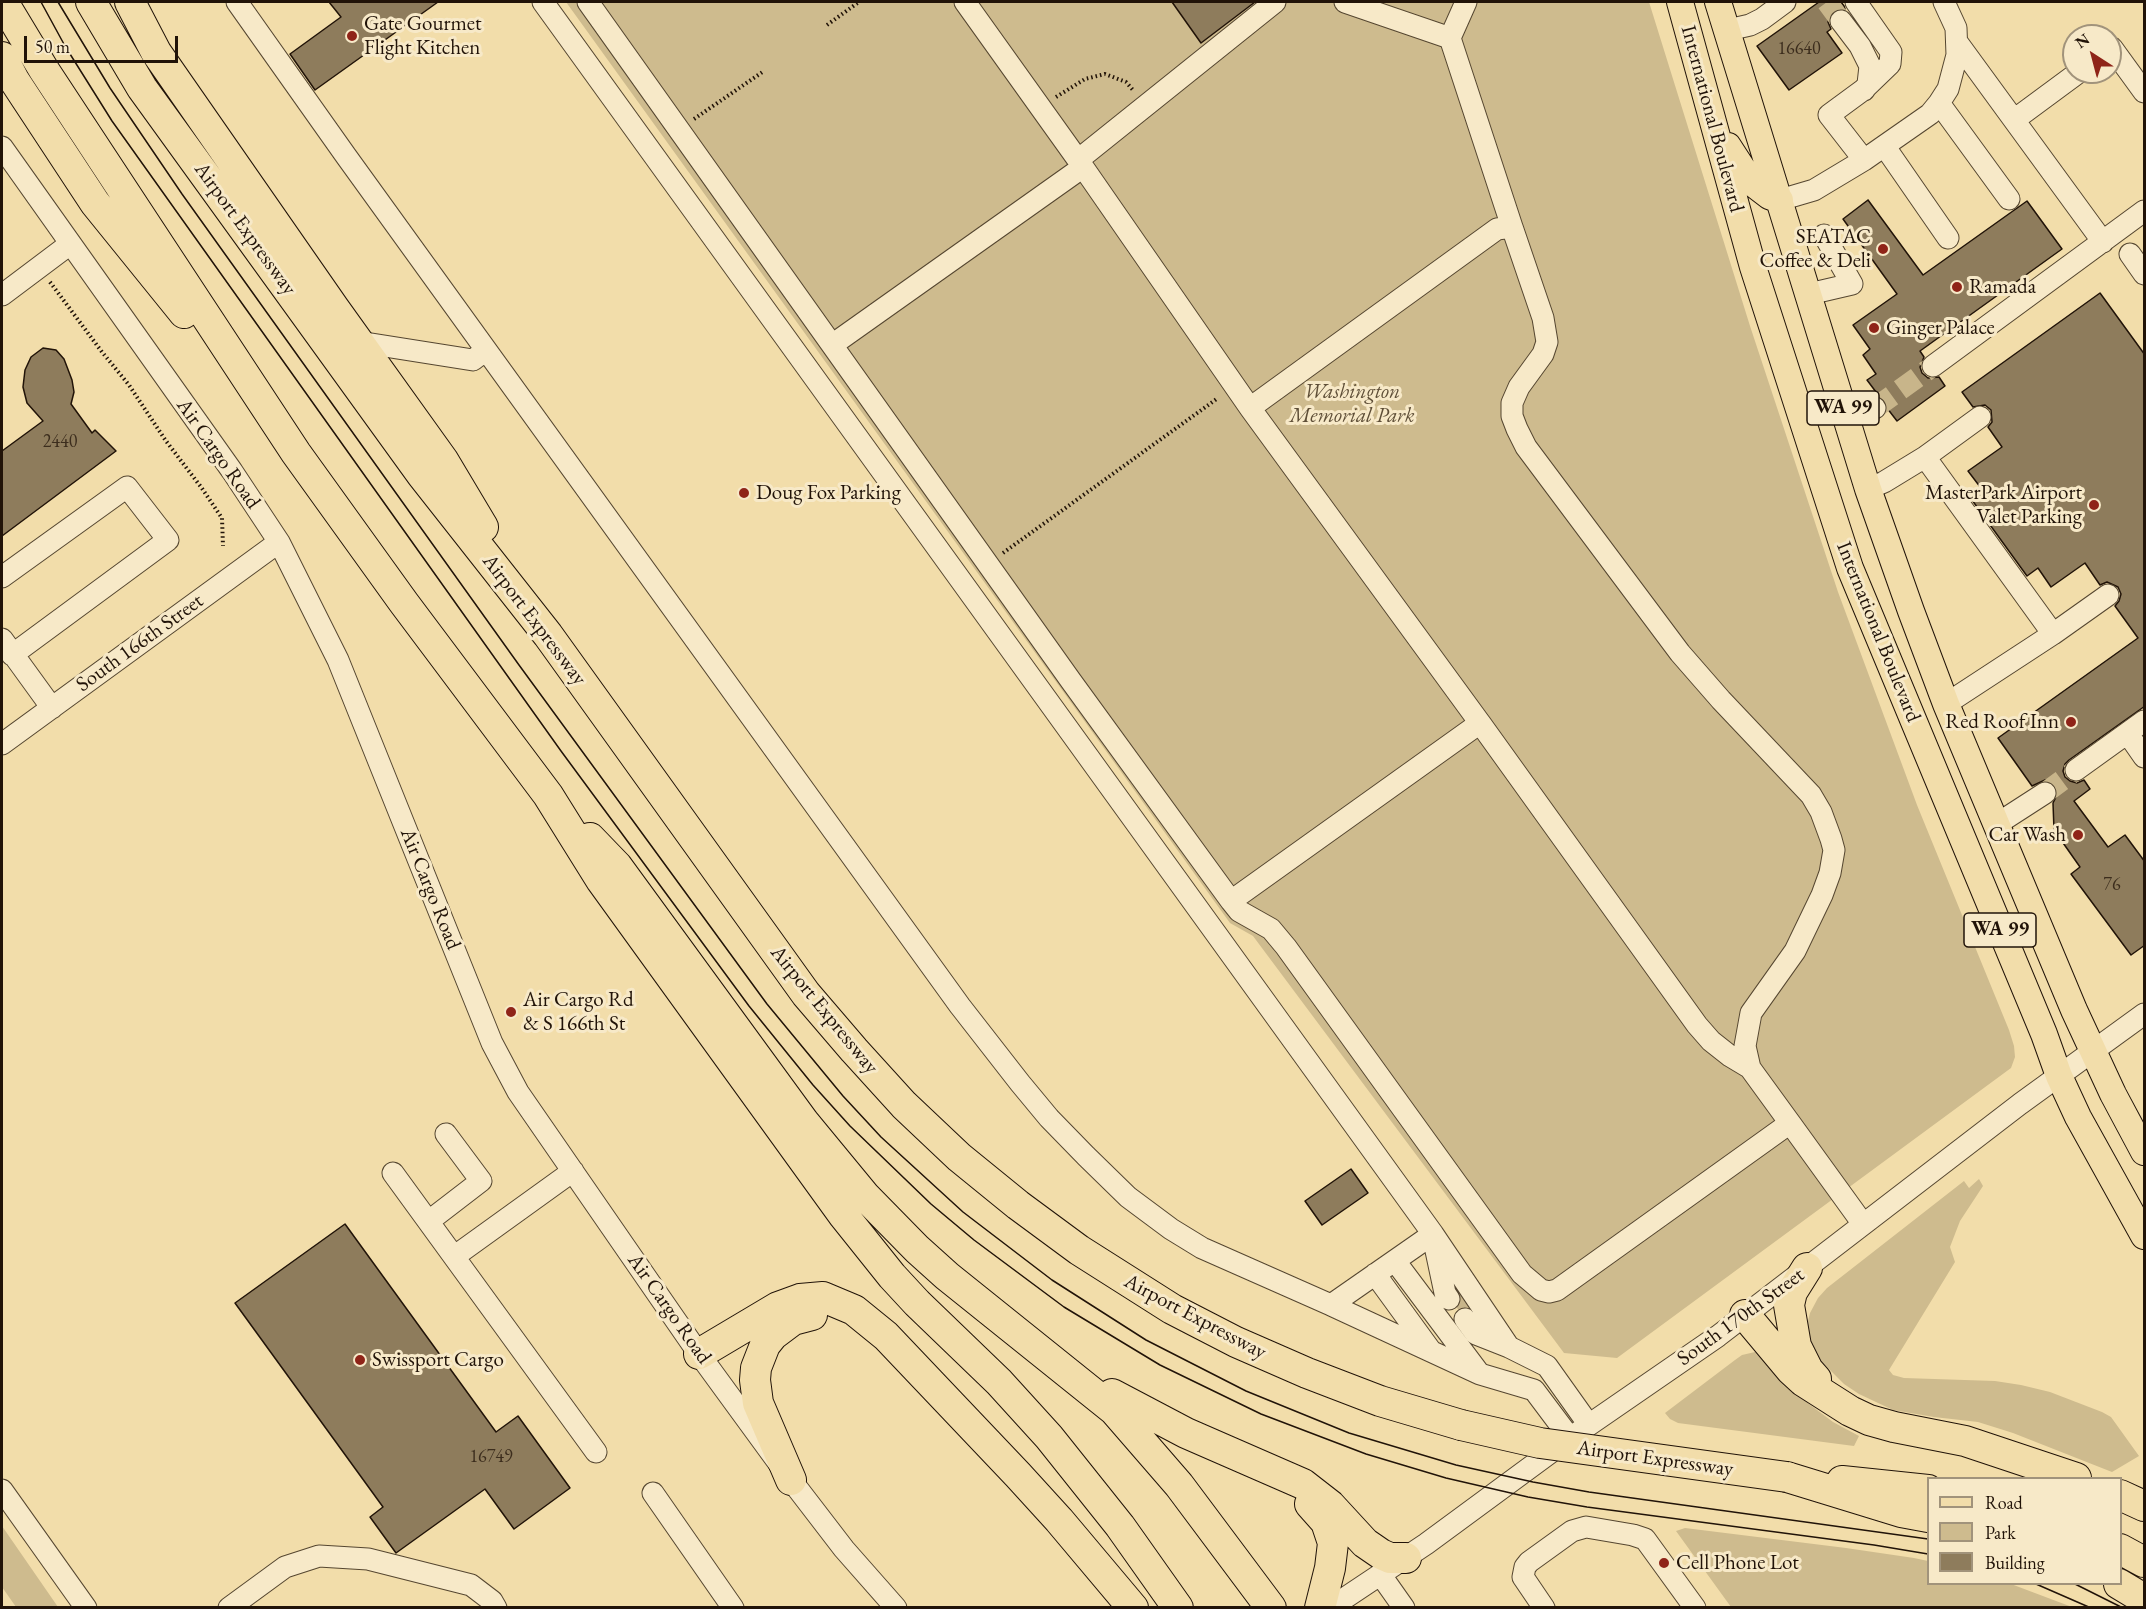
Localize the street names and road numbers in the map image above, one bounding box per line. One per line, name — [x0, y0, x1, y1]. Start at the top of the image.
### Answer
street label: International Boulevard — [1675, 23, 1749, 215]
street label: Airport Expressway — [188, 158, 302, 300]
road number: WA 99 — [1807, 391, 1879, 425]
street label: Air Cargo Road — [171, 394, 265, 514]
street label: International Boulevard — [1830, 538, 1926, 726]
street label: Airport Expressway — [476, 549, 592, 691]
street label: South 166th Street — [72, 588, 208, 698]
street label: Air Cargo Road — [394, 825, 466, 953]
road number: WA 99 — [1964, 913, 2036, 947]
street label: Airport Expressway — [765, 941, 883, 1079]
street label: Air Cargo Road — [622, 1249, 716, 1369]
street label: South 170th Street — [1673, 1262, 1809, 1372]
street label: Airport Expressway — [1119, 1269, 1271, 1365]
street label: Airport Expressway — [1575, 1436, 1735, 1482]

